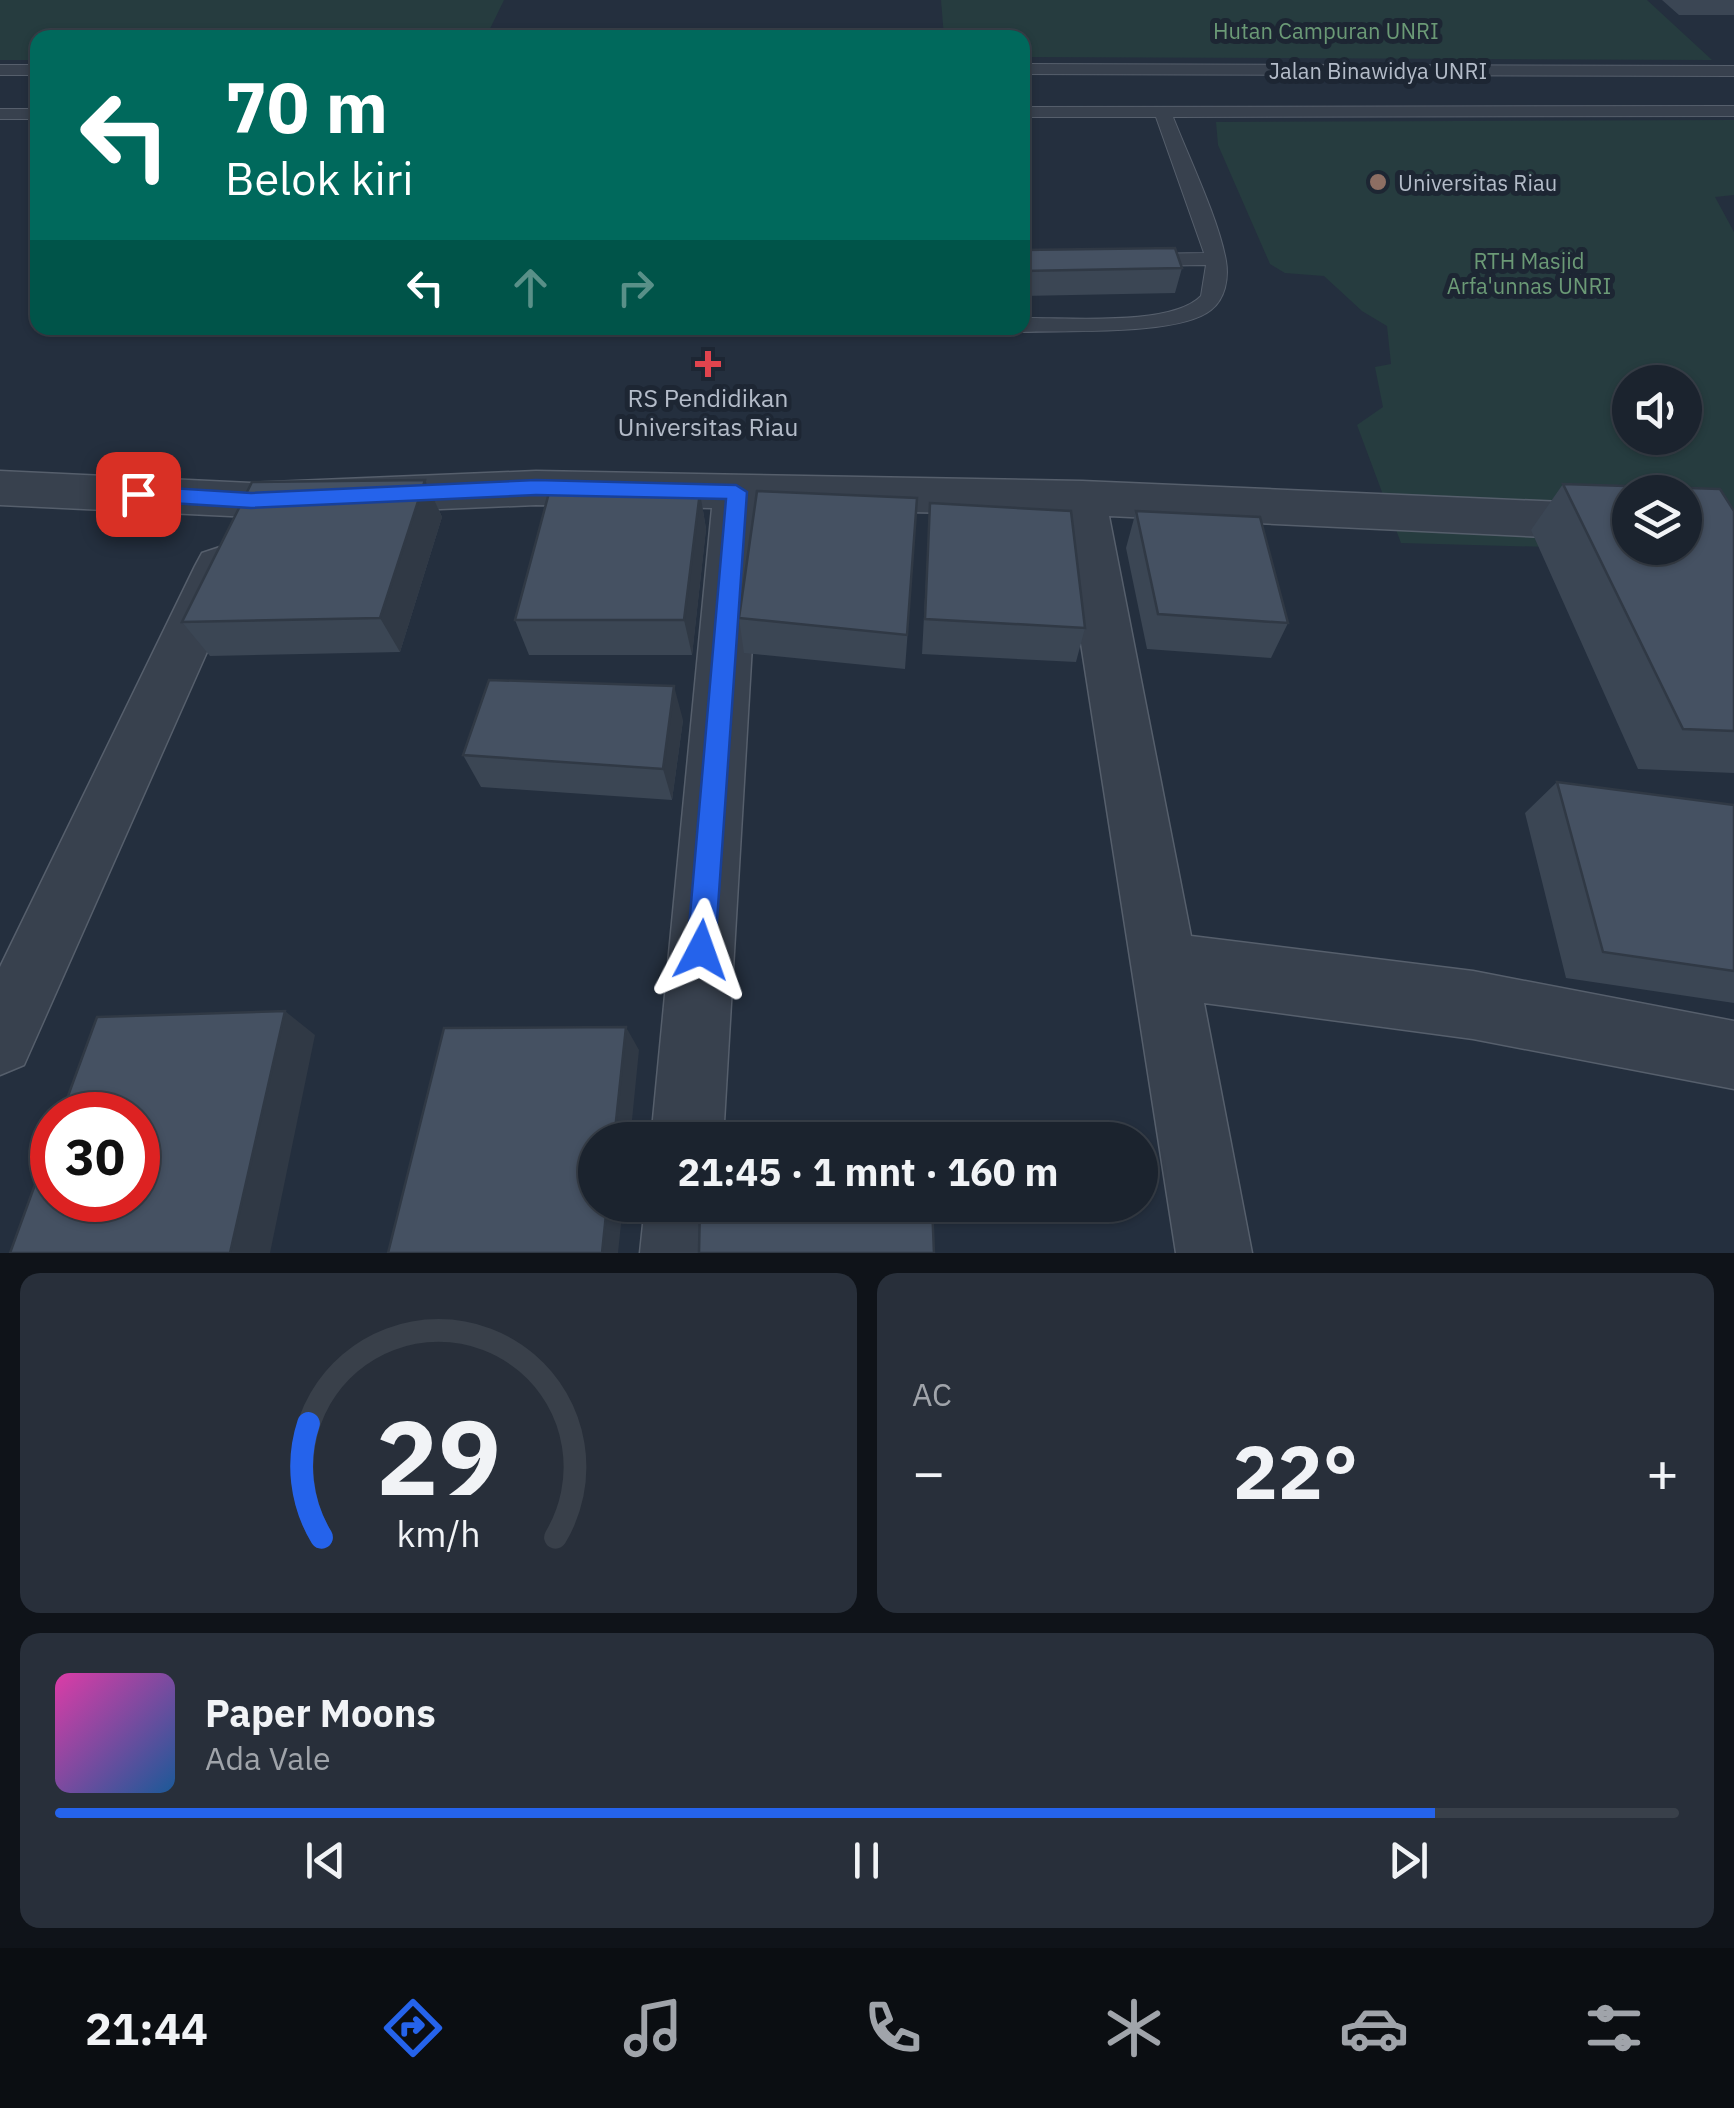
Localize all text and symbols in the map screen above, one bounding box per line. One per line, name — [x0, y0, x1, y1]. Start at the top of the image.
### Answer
park label: Hutan Campuran UNRI — [1213, 16, 1439, 45]
street label: Jalan Binawidya UNRI — [1269, 56, 1487, 85]
text: 70 m — [225, 61, 388, 152]
icon: left — [60, 70, 190, 200]
text: Belok kiri — [225, 149, 414, 207]
place label: Universitas Riau — [1398, 168, 1557, 197]
marker: Universitas Riau — [1367, 171, 1389, 193]
park label: RTH Masjid Arfa'unnas UNRI — [1447, 246, 1611, 300]
icon: left — [398, 260, 453, 315]
icon: ahead — [503, 260, 558, 315]
icon: right — [608, 260, 663, 315]
marker: RS Pendidikan Universitas Riau — [695, 351, 721, 377]
map controls — [1612, 365, 1702, 565]
button: sound — [1612, 365, 1702, 455]
place label: RS Pendidikan Universitas Riau — [618, 381, 798, 443]
pin — [96, 452, 181, 537]
icon: arrive — [111, 467, 166, 522]
button: layers — [1612, 475, 1702, 565]
position arrow — [649, 898, 753, 1002]
speed limit sign: 30 — [30, 1092, 160, 1222]
text: 21:45 · 1 mnt · 160 m — [677, 1147, 1059, 1196]
text: AC — [912, 1373, 952, 1415]
text: 29 — [376, 1388, 501, 1524]
text: 22° — [1233, 1422, 1358, 1520]
text: − — [912, 1436, 945, 1507]
text: + — [1646, 1436, 1679, 1507]
text: km/h — [396, 1510, 481, 1557]
text: Paper Moons — [205, 1688, 436, 1737]
text: Ada Vale — [205, 1737, 331, 1779]
icon: previous — [298, 1833, 353, 1888]
icon: pause — [839, 1833, 894, 1888]
icon: next — [1381, 1833, 1436, 1888]
icon: directions — [378, 1993, 448, 2063]
icon: music — [618, 1993, 688, 2063]
icon: phone — [858, 1993, 928, 2063]
icon: climate — [1099, 1993, 1169, 2063]
icon: car — [1339, 1993, 1409, 2063]
icon: filters — [1579, 1993, 1649, 2063]
text: 21:44 — [85, 1999, 208, 2057]

